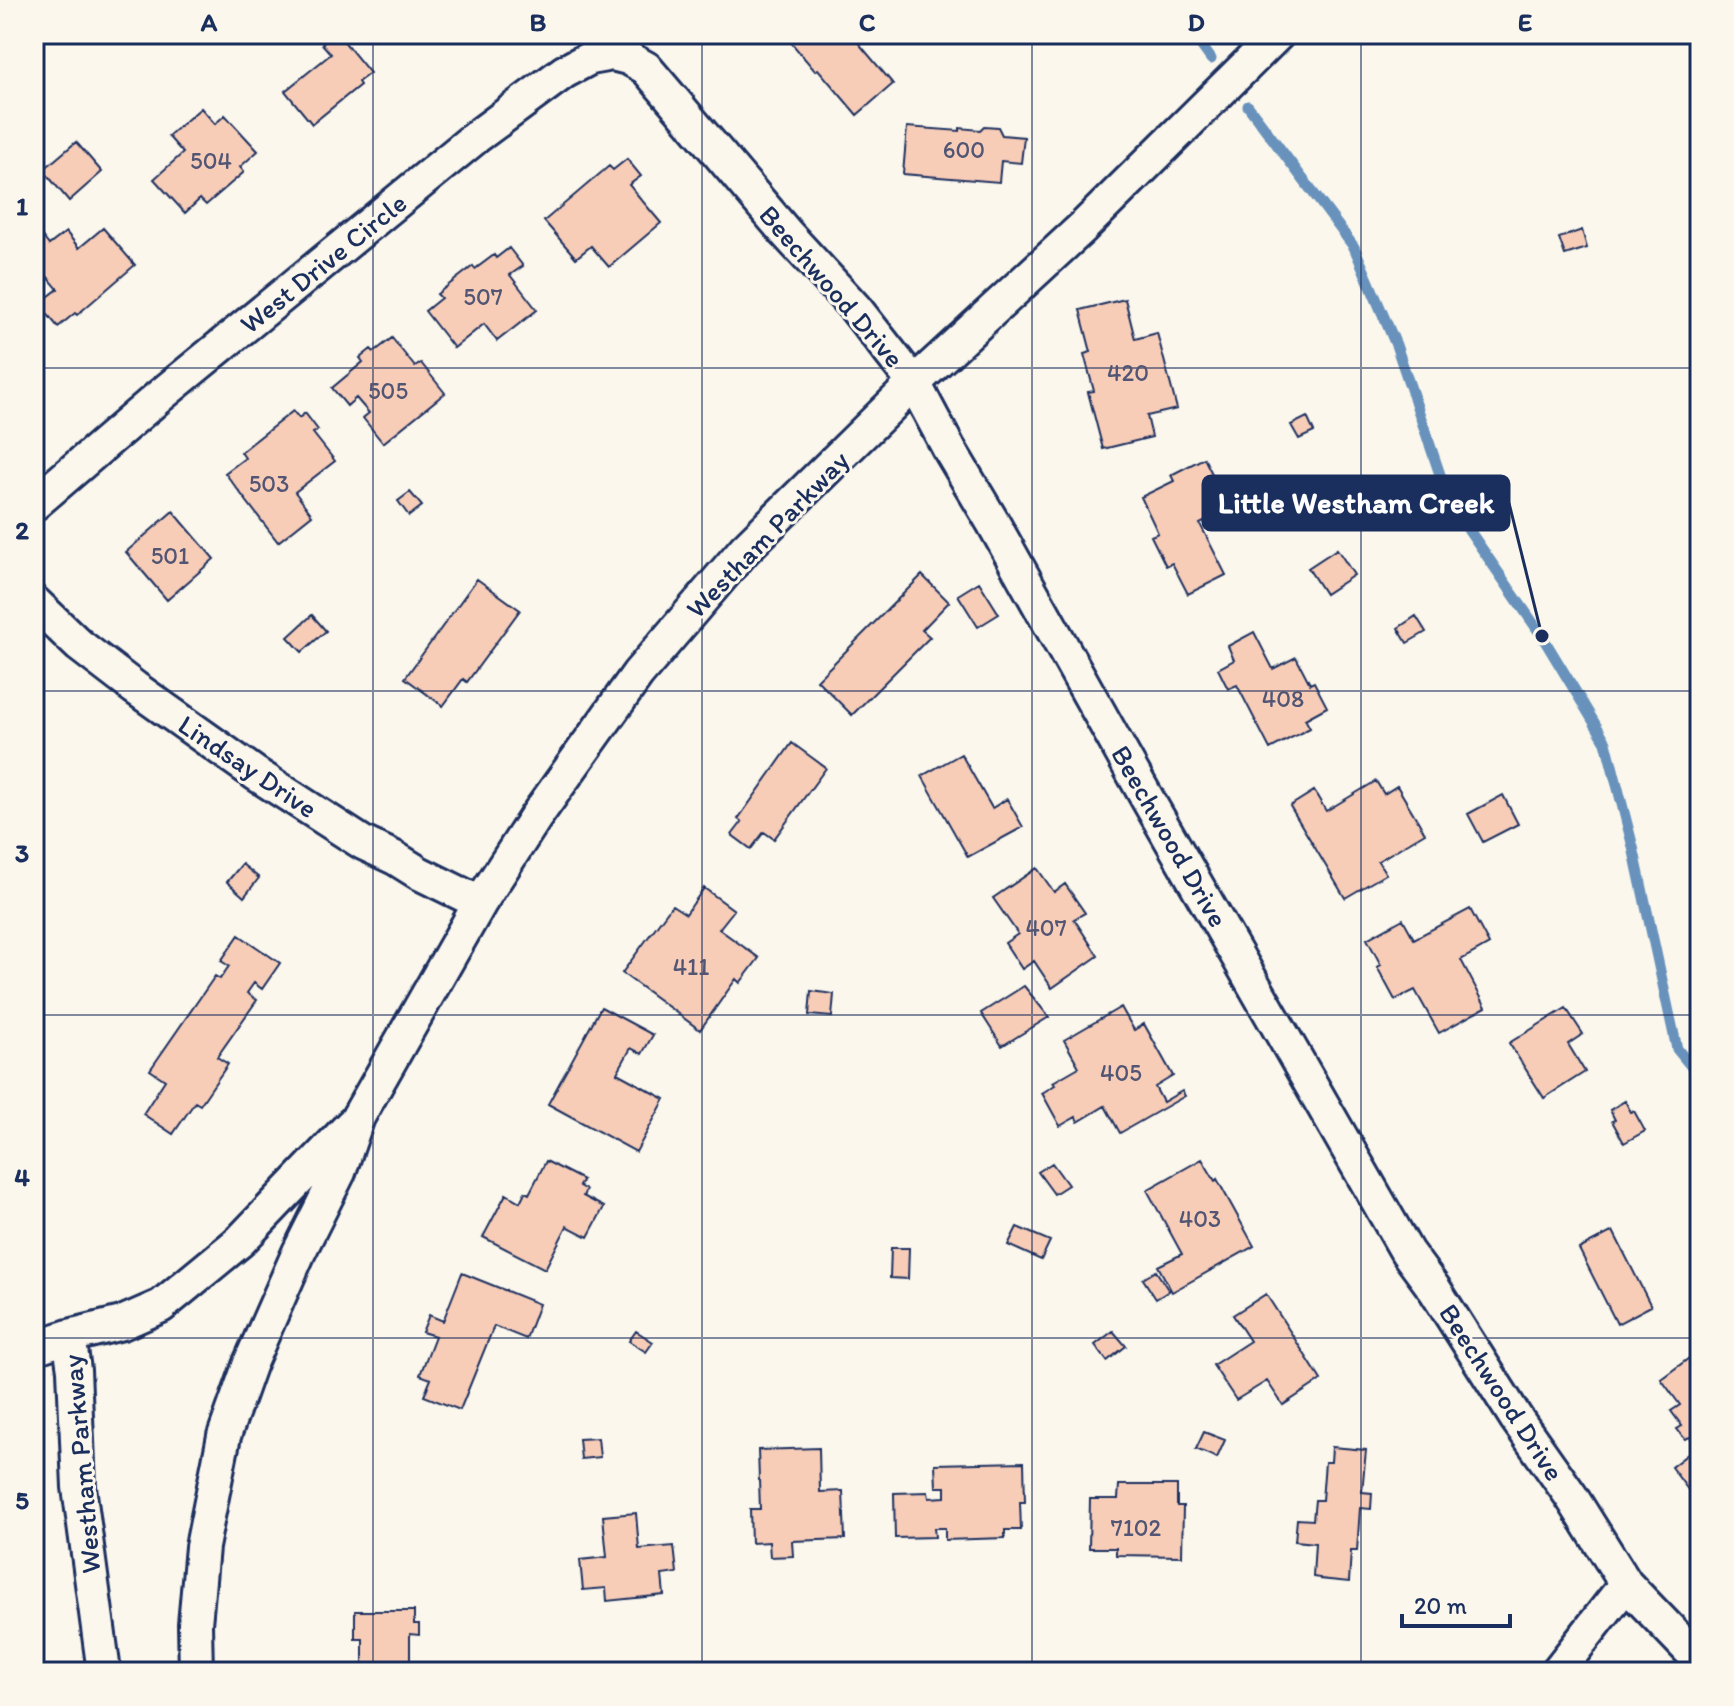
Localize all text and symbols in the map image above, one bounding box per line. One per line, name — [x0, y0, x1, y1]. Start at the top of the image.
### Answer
text: A — [200, 6, 218, 38]
text: B — [530, 6, 547, 38]
text: C — [859, 6, 876, 38]
text: D — [1187, 6, 1205, 38]
text: E — [1518, 6, 1532, 38]
house number: 600 — [943, 135, 985, 164]
house number: 504 — [190, 146, 232, 175]
street label: West Drive Circle — [233, 185, 413, 341]
text: 1 — [16, 190, 28, 222]
street label: Beechwood Drive — [752, 198, 912, 374]
house number: 507 — [463, 282, 503, 311]
house number: 420 — [1107, 358, 1149, 387]
house number: 505 — [368, 376, 408, 405]
street label: Westham Parkway — [678, 443, 856, 625]
house number: 503 — [249, 469, 289, 498]
callout: Little Westham Creek — [1203, 476, 1509, 530]
text: Little Westham Creek — [1218, 484, 1495, 521]
text: 2 — [15, 514, 29, 546]
house number: 501 — [151, 541, 189, 570]
house number: 408 — [1262, 684, 1304, 713]
street label: Lindsay Drive — [172, 707, 324, 825]
street label: Beechwood Drive — [1104, 739, 1236, 933]
text: 3 — [15, 837, 29, 869]
house number: 407 — [1025, 913, 1067, 942]
house number: 411 — [673, 952, 709, 981]
house number: 405 — [1100, 1058, 1142, 1087]
text: 4 — [14, 1161, 30, 1193]
house number: 403 — [1179, 1204, 1221, 1233]
street label: Beechwood Drive — [1432, 1297, 1572, 1487]
street label: Westham Parkway — [54, 1353, 108, 1575]
text: 5 — [15, 1484, 29, 1516]
house number: 7102 — [1111, 1513, 1162, 1542]
scale bar — [1402, 1578, 1510, 1628]
text: 20 m — [1414, 1591, 1467, 1620]

